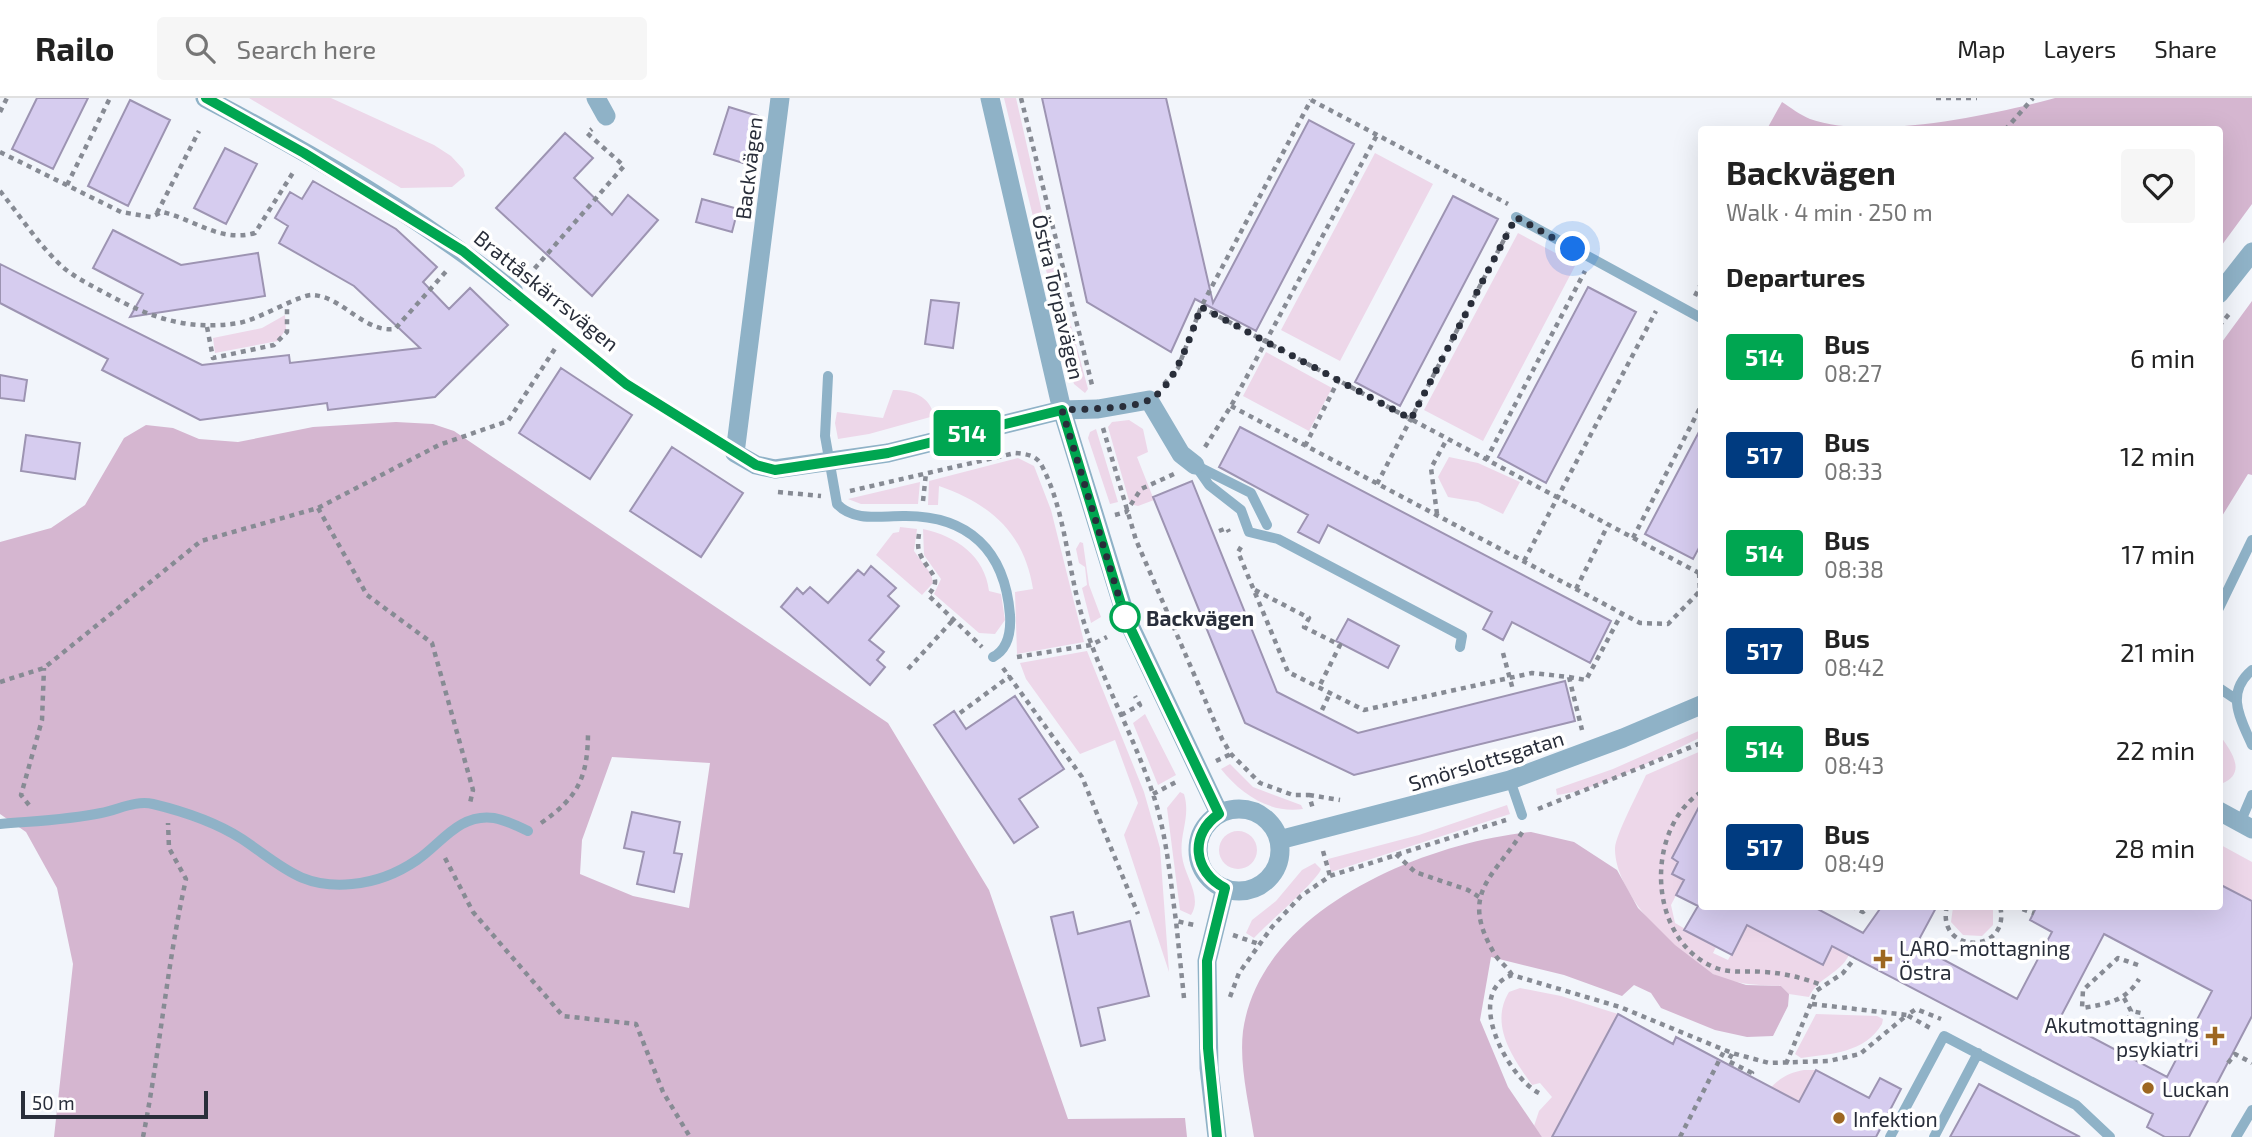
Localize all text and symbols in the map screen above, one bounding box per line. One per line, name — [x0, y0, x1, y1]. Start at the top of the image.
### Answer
search box — [157, 17, 647, 80]
text: Railo — [35, 28, 115, 68]
icon: search — [181, 29, 219, 67]
text: Search here — [237, 33, 376, 64]
text: Map — [1957, 34, 2005, 63]
text: Layers — [2043, 34, 2116, 63]
text: Share — [2154, 34, 2217, 63]
street label: Backvägen — [729, 115, 767, 221]
button: heart — [2121, 149, 2195, 223]
text: Backvägen — [1726, 152, 1896, 192]
text: Walk · 4 min · 250 m — [1726, 198, 1933, 226]
street label: Östra Torpavägen — [1028, 212, 1090, 382]
street label: Brattåskärrsvägen — [470, 224, 624, 356]
your location — [1555, 231, 1590, 266]
text: Departures — [1726, 261, 1865, 292]
text: Bus — [1824, 328, 1870, 359]
text: 514 — [1745, 342, 1784, 371]
text: 6 min — [2130, 342, 2195, 373]
text: 08:27 — [1824, 359, 1882, 387]
line badge: 514 — [927, 410, 1007, 456]
text: 514 — [948, 418, 986, 447]
text: Bus — [1824, 426, 1870, 457]
text: 517 — [1746, 440, 1783, 469]
text: 12 min — [2120, 440, 2195, 471]
text: 08:33 — [1824, 457, 1883, 485]
text: Bus — [1824, 524, 1870, 555]
text: 514 — [1745, 538, 1784, 567]
text: 17 min — [2121, 538, 2195, 569]
text: 08:38 — [1824, 555, 1884, 583]
marker: Backvägen — [1110, 602, 1140, 632]
place label: Backvägen — [1146, 605, 1254, 630]
text: Bus — [1824, 622, 1870, 653]
text: 517 — [1746, 636, 1783, 665]
text: 21 min — [2120, 636, 2195, 667]
text: 08:42 — [1824, 653, 1884, 681]
text: Bus — [1824, 720, 1870, 751]
street label: Smörslottsgatan — [1405, 725, 1567, 795]
text: 514 — [1745, 734, 1784, 763]
text: 22 min — [2116, 734, 2195, 765]
text: 08:43 — [1824, 751, 1884, 779]
text: Bus — [1824, 818, 1870, 849]
text: 517 — [1746, 832, 1783, 861]
text: 28 min — [2114, 832, 2195, 863]
text: 08:49 — [1824, 849, 1885, 877]
place label: LARO-mottagning Östra — [1899, 935, 2070, 984]
marker: LARO-mottagning Östra — [1873, 949, 1893, 969]
place label: Akutmottagning psykiatri — [2044, 1012, 2199, 1061]
marker: Akutmottagning psykiatri — [2205, 1026, 2225, 1046]
place label: Luckan — [2162, 1076, 2229, 1101]
marker: Luckan — [2140, 1080, 2156, 1096]
scale bar — [21, 1088, 208, 1120]
text: 50 m — [32, 1091, 75, 1114]
place label: Infektion — [1853, 1106, 1938, 1131]
marker: Infektion — [1831, 1110, 1847, 1126]

